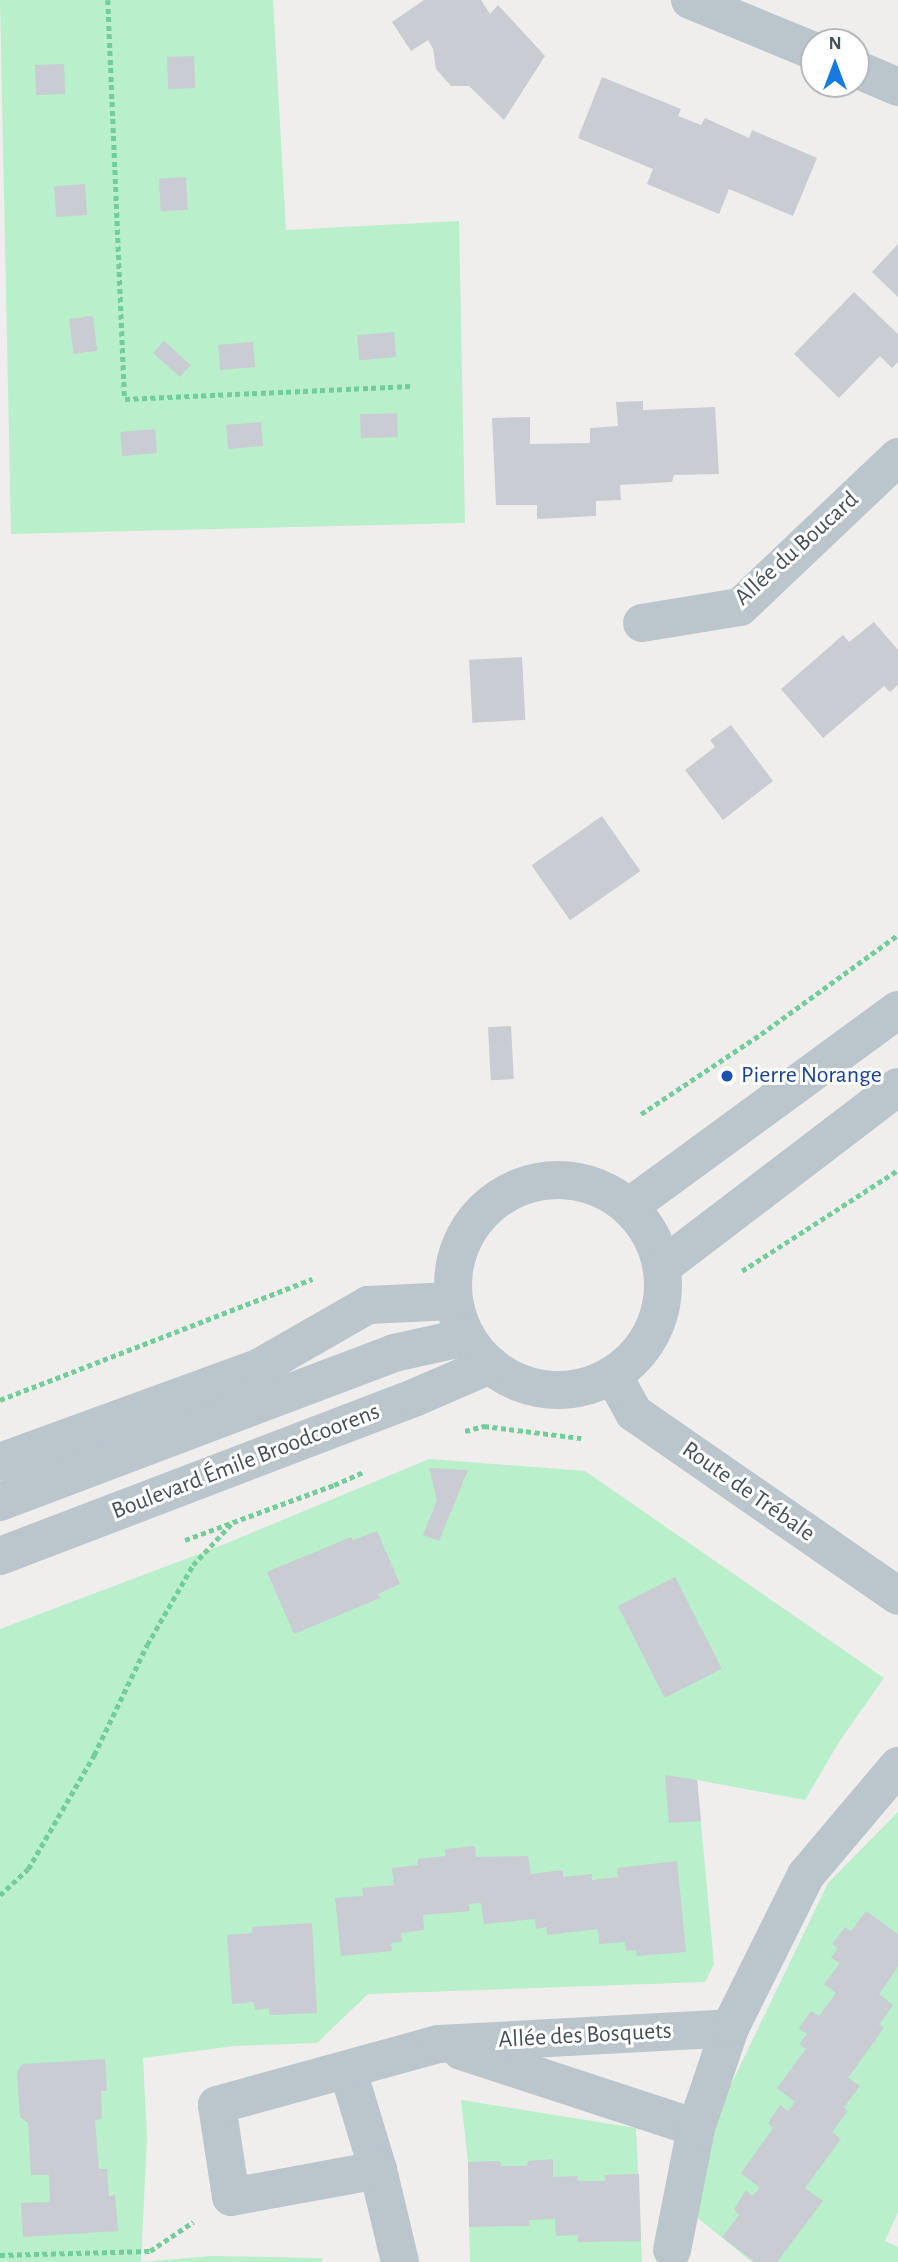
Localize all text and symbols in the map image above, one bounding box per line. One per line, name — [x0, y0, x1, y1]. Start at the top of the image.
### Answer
north arrow — [800, 28, 870, 98]
text: N — [828, 34, 842, 53]
street label: Allée du Boucard — [729, 486, 865, 612]
place label: Pierre Norange — [741, 1062, 882, 1090]
marker: Pierre Norange — [719, 1068, 735, 1084]
street label: Boulevard Émile Broodcoorens — [108, 1398, 384, 1526]
street label: Route de Trébale — [676, 1436, 820, 1548]
street label: Allée des Bosquets — [498, 2017, 672, 2055]

